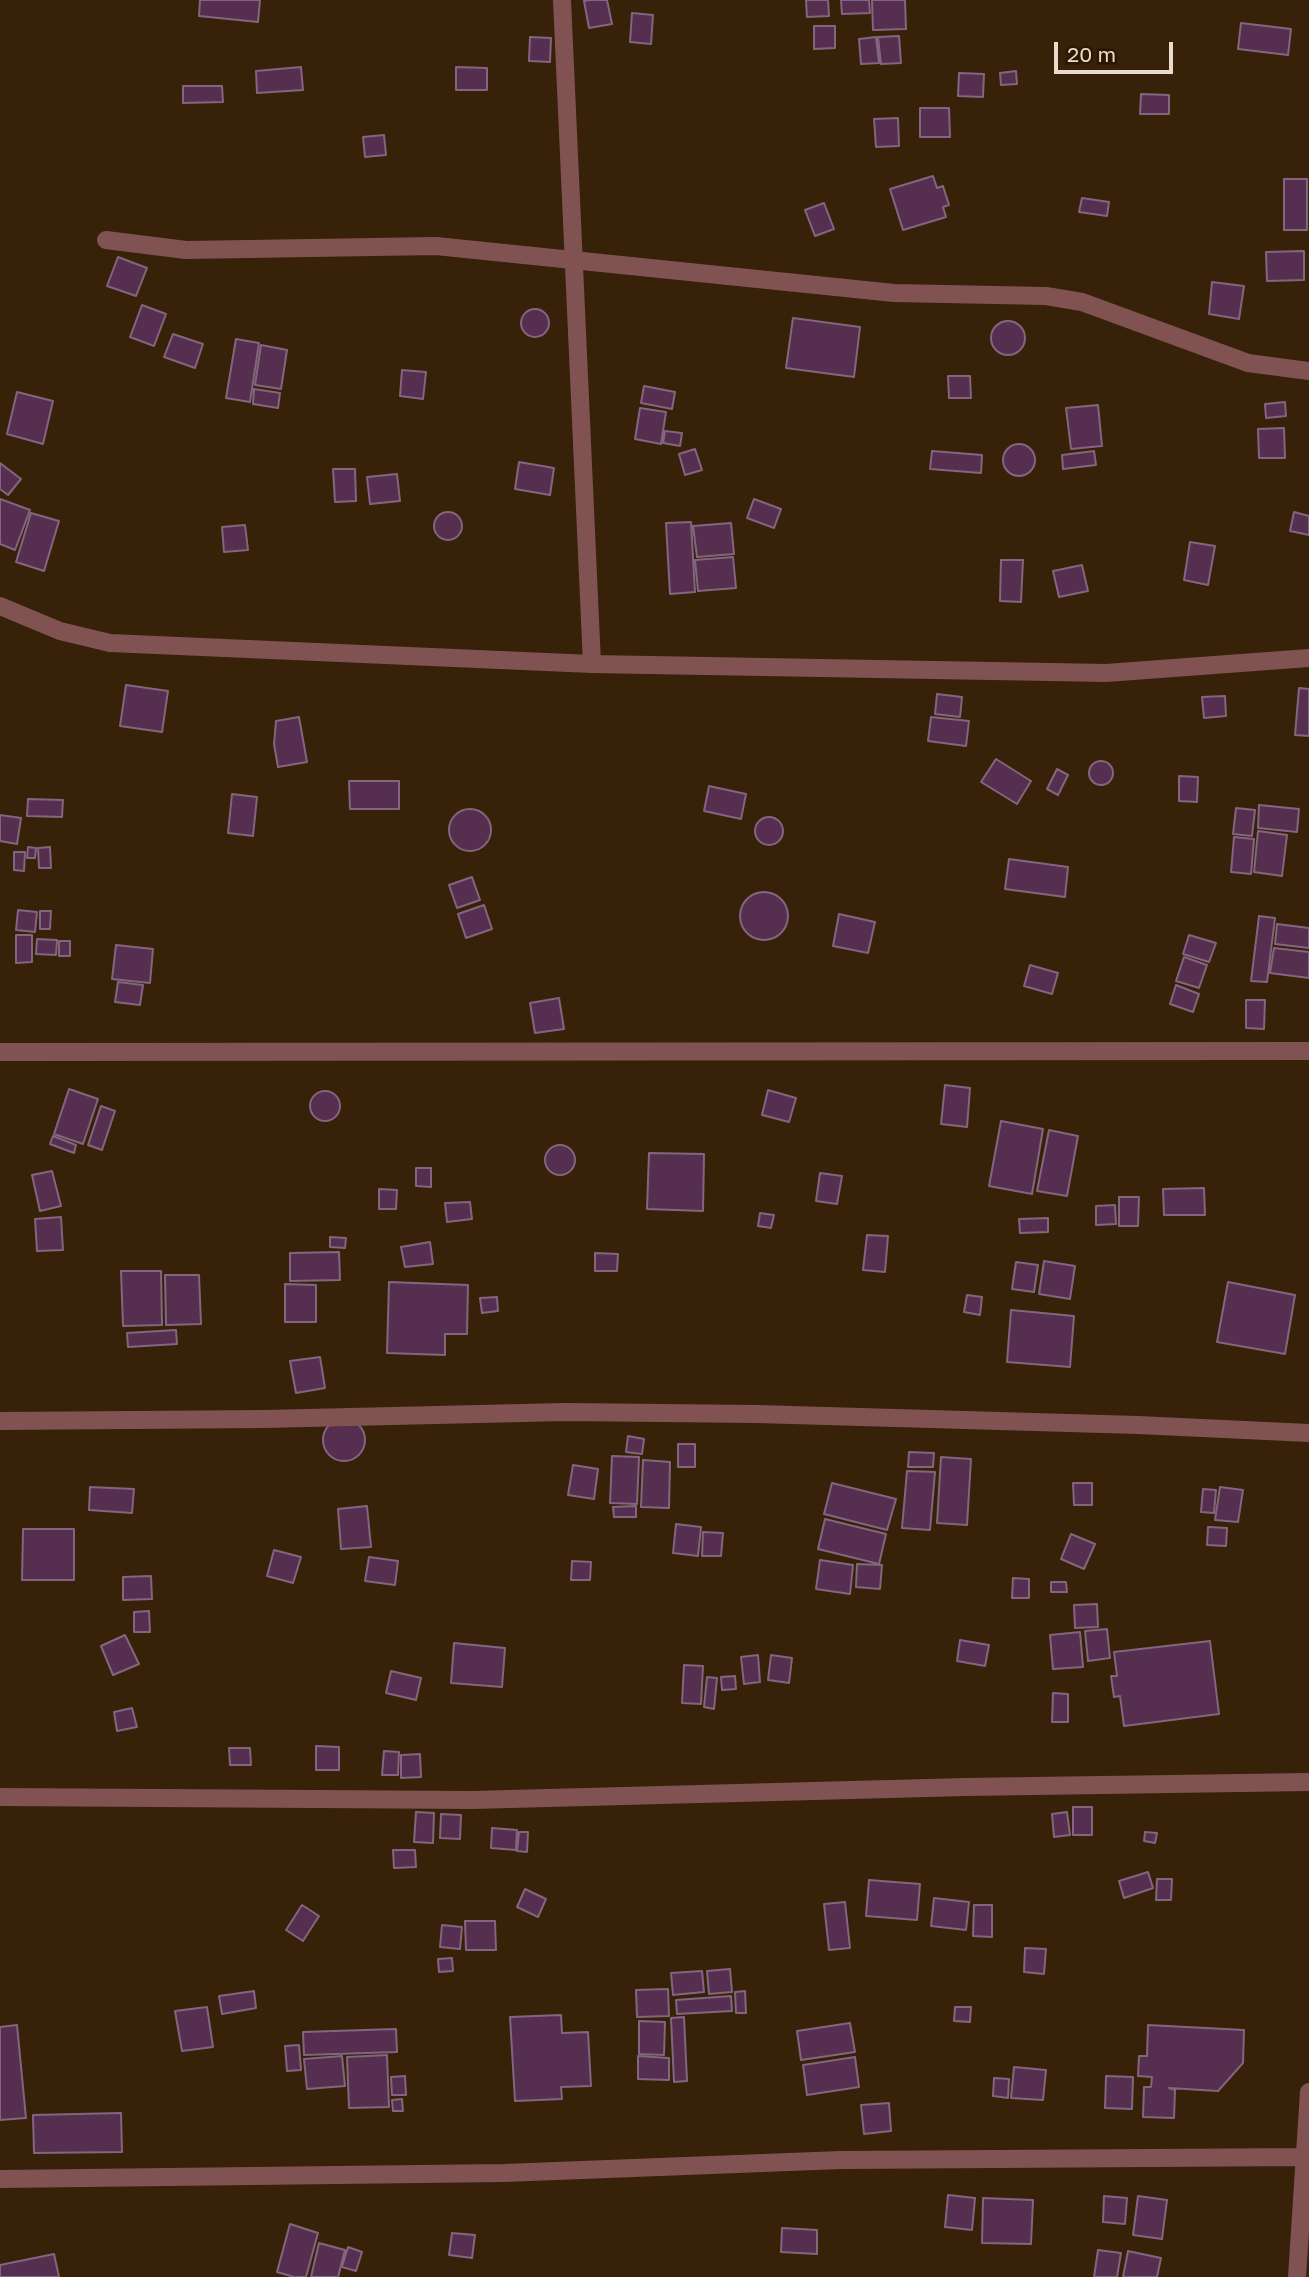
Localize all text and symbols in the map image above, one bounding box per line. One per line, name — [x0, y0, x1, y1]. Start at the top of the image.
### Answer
scale bar — [1057, 28, 1176, 72]
text: 20 m — [1067, 41, 1116, 67]

